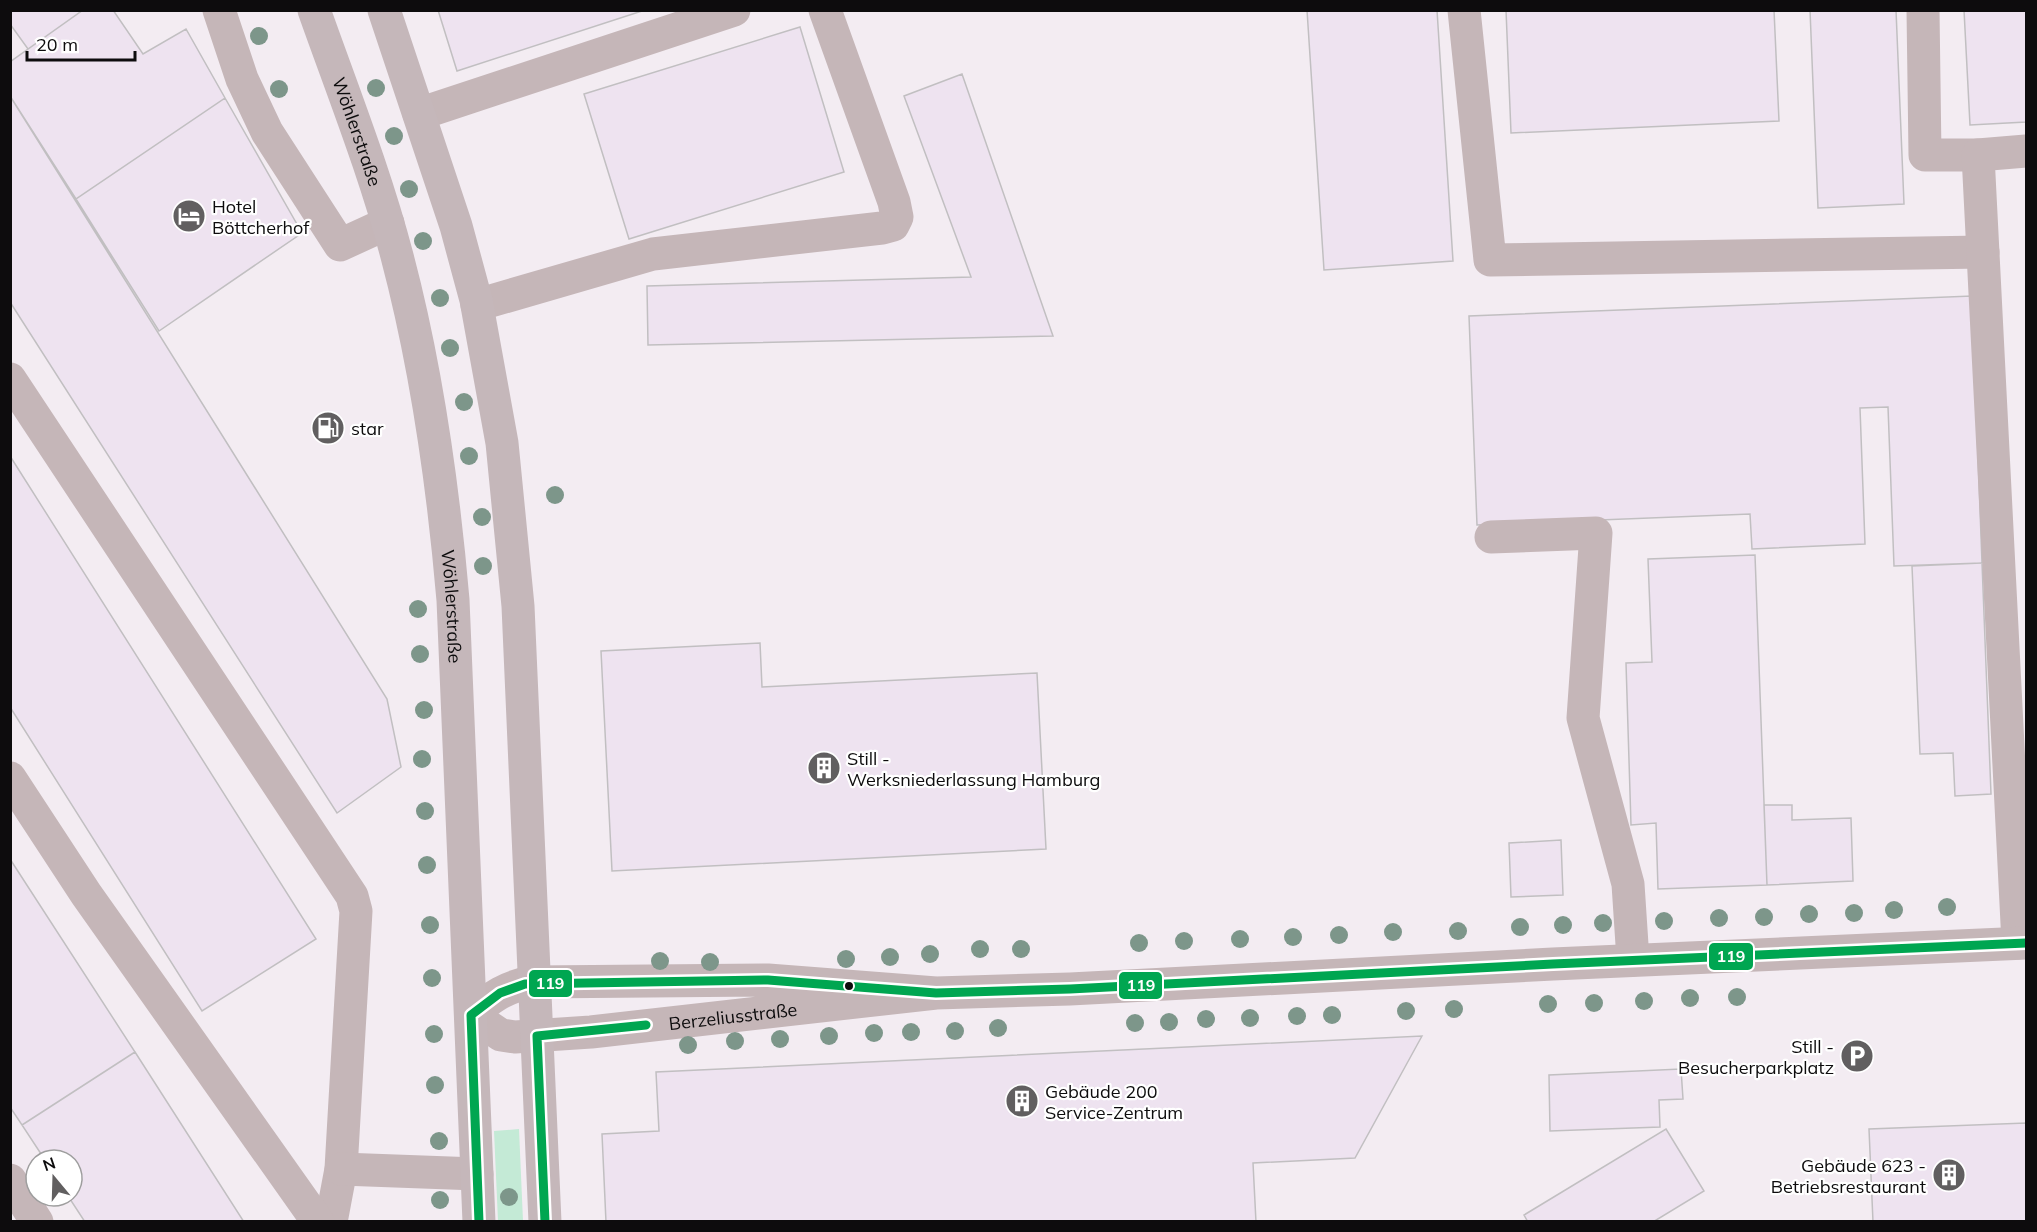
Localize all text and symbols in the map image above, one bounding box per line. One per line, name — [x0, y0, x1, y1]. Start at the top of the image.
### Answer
scale bar — [27, 24, 135, 62]
text: 20 m — [36, 33, 78, 56]
street label: Wöhlerstraße — [328, 74, 387, 189]
place label: Hotel Böttcherhof — [212, 195, 310, 239]
hotel icon: Hotel Böttcherhof — [171, 198, 207, 234]
fuel station icon: star — [310, 410, 346, 446]
place label: star — [351, 417, 384, 440]
street label: Wöhlerstraße — [437, 548, 467, 664]
place label: Still - Werksniederlassung Hamburg — [847, 747, 1100, 791]
building icon: Still - Werksniederlassung Hamburg — [806, 750, 842, 786]
line badge: 119 — [1708, 942, 1754, 971]
text: 119 — [1717, 946, 1745, 966]
line badge: 119 — [528, 969, 573, 998]
line badge: 119 — [1118, 971, 1163, 1000]
text: 119 — [536, 973, 564, 993]
text: 119 — [1127, 975, 1155, 995]
unlabelled marker — [843, 980, 855, 992]
street label: Berzeliusstraße — [667, 997, 798, 1035]
place label: Still - Besucherparkplatz — [1678, 1035, 1834, 1079]
parking icon: Still - Besucherparkplatz — [1839, 1038, 1875, 1074]
place label: Gebäude 200 Service-Zentrum — [1045, 1080, 1183, 1124]
building icon: Gebäude 200 Service-Zentrum — [1004, 1083, 1040, 1119]
north arrow — [24, 1148, 84, 1208]
text: N — [40, 1152, 58, 1175]
place label: Gebäude 623 - Betriebsrestaurant — [1771, 1154, 1926, 1198]
building icon: Gebäude 623 - Betriebsrestaurant — [1931, 1157, 1967, 1193]

